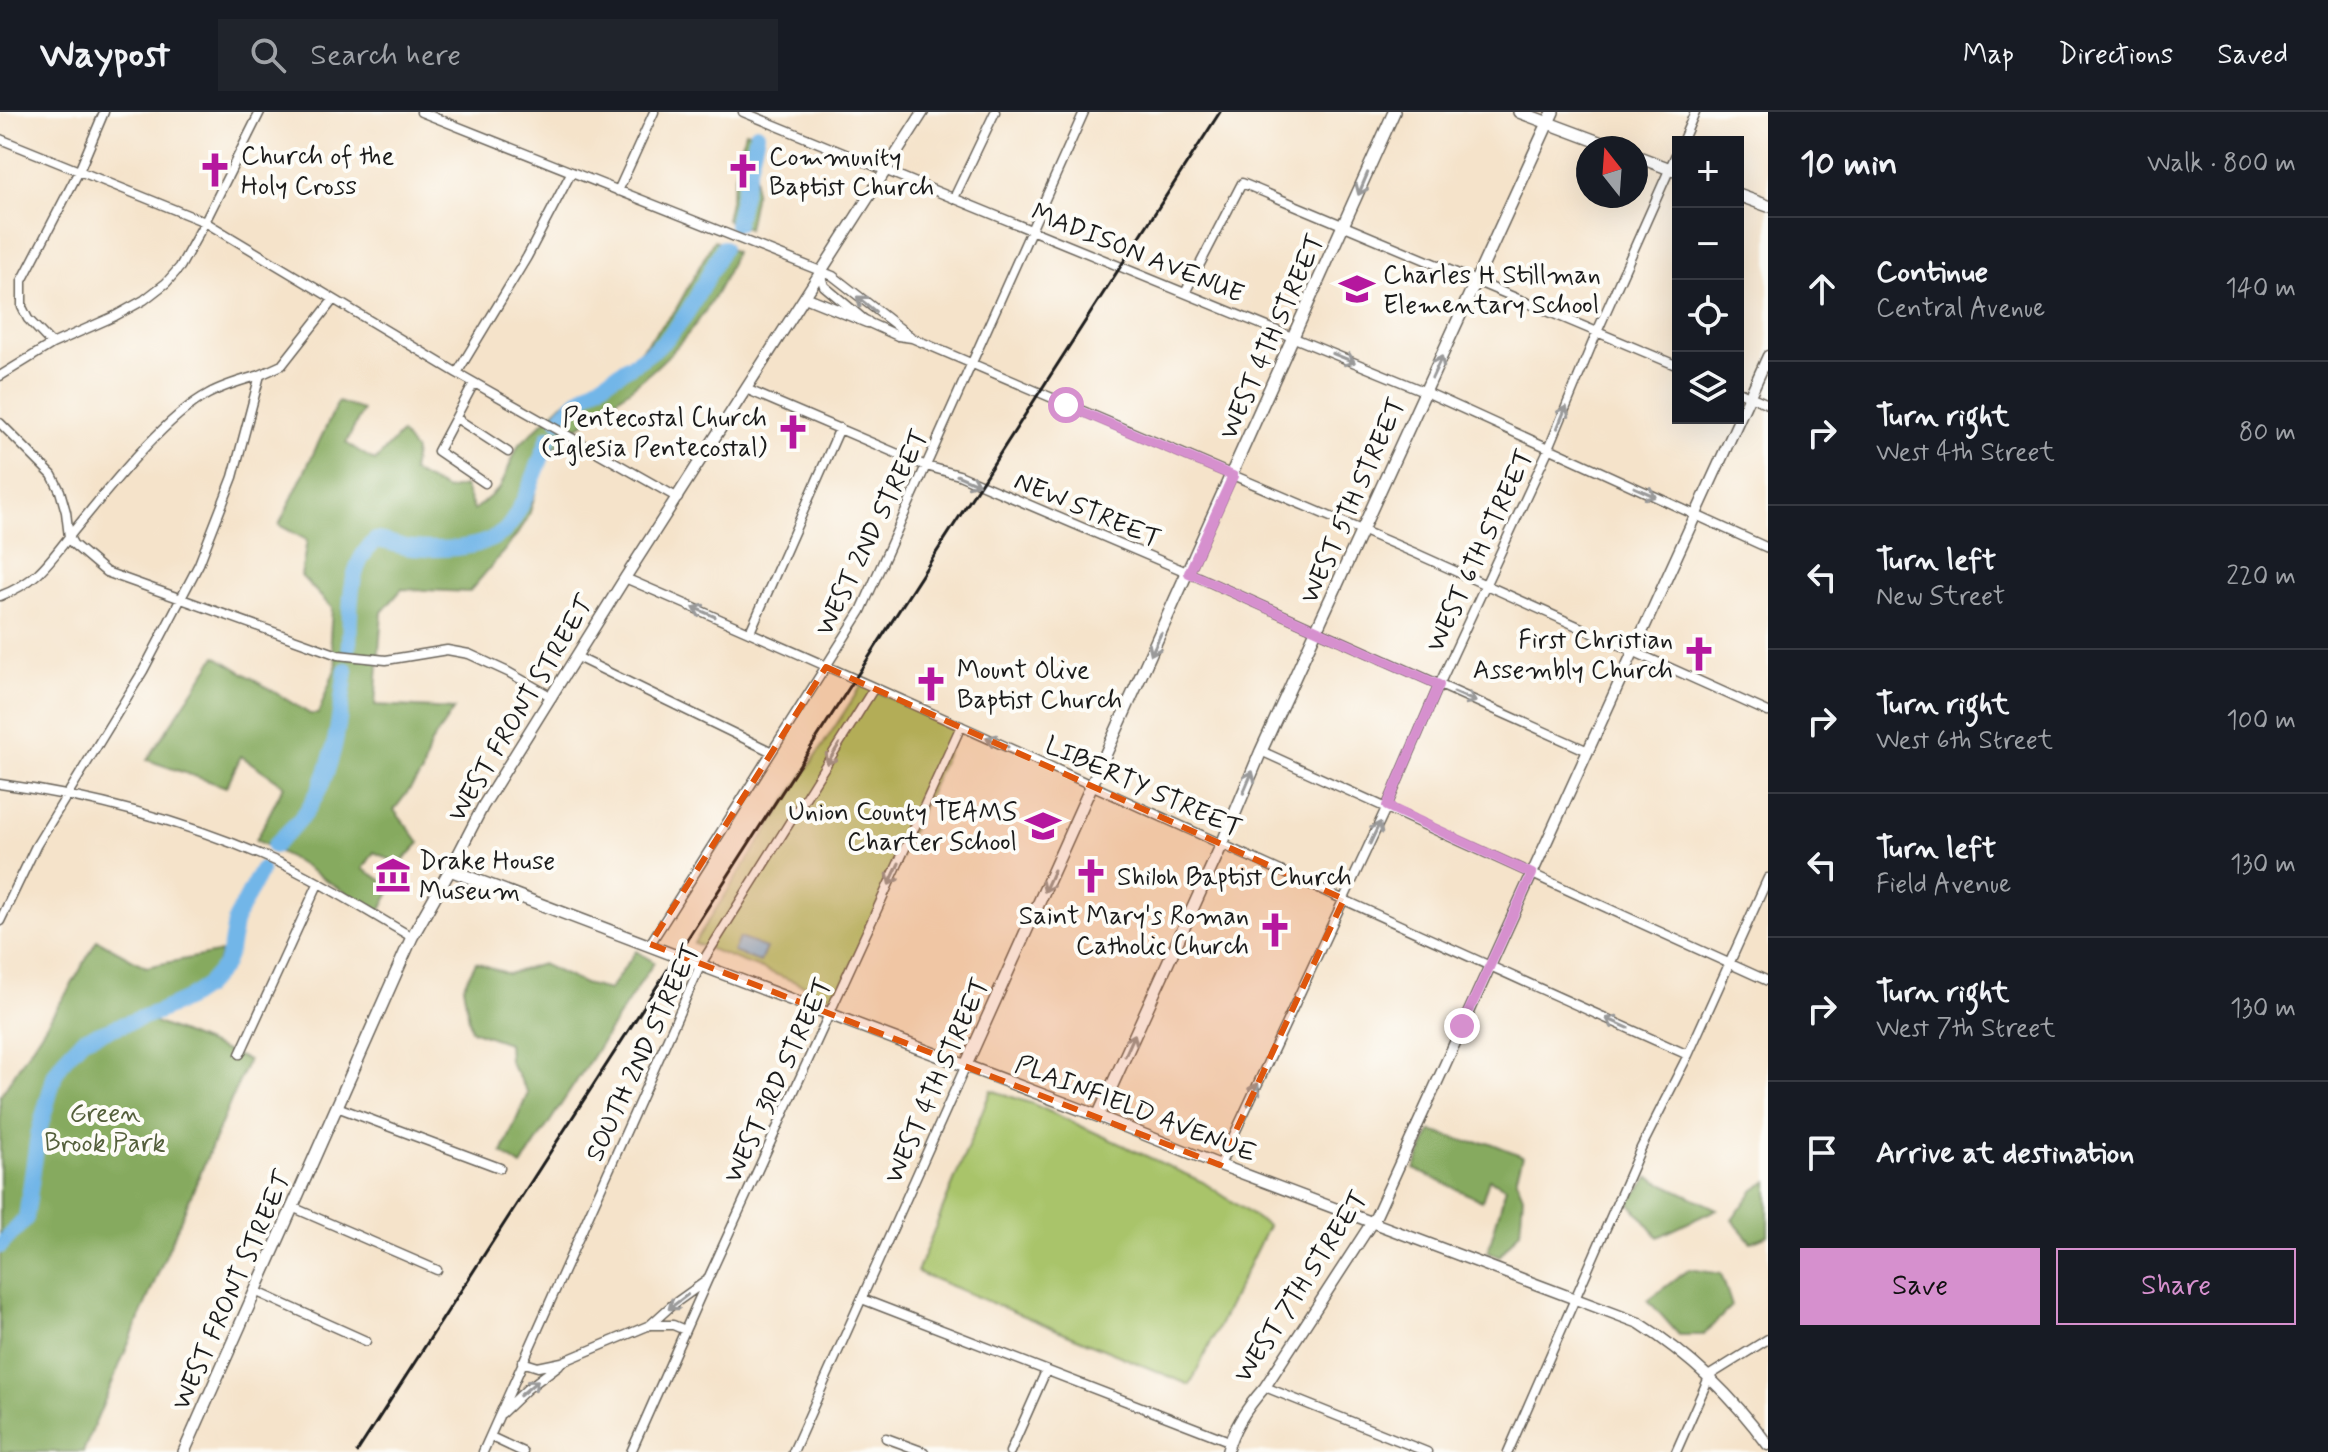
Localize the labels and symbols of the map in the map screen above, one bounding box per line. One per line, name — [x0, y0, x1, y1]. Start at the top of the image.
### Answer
north arrow — [1576, 136, 1648, 208]
place label: Church of the Holy Cross — [241, 140, 394, 204]
place label: Community Baptist Church — [769, 141, 934, 205]
church icon: Church of the Holy Cross — [196, 151, 234, 189]
church icon: Community Baptist Church — [724, 152, 762, 190]
one-way arrow — [1354, 171, 1369, 196]
street label: MADISON AVENUE — [1026, 196, 1249, 312]
street label: WEST 4TH STREET — [1212, 229, 1333, 445]
place label: Charles H Stillman Elementary School — [1383, 259, 1601, 323]
school or university icon: Charles H Stillman Elementary School — [1338, 270, 1376, 308]
one-way arrow — [857, 295, 877, 313]
one-way arrow — [1331, 352, 1356, 367]
one-way arrow — [1430, 355, 1445, 379]
route start — [1048, 387, 1084, 423]
street label: WEST 5TH STREET — [1293, 392, 1415, 609]
place label: Pentecostal Church (Iglesia Pentecostal) — [541, 402, 767, 466]
one-way arrow — [1555, 405, 1570, 430]
church icon: Pentecostal Church (Iglesia Pentecostal) — [774, 413, 812, 451]
street label: WEST 2ND STREET — [808, 424, 938, 642]
street label: WEST 6TH STREET — [1419, 444, 1543, 658]
street label: NEW STREET — [1009, 465, 1166, 557]
one-way arrow — [955, 473, 979, 488]
one-way arrow — [1633, 485, 1657, 500]
street label: WEST FRONT STREET — [441, 588, 603, 828]
one-way arrow — [692, 603, 717, 618]
place label: First Christian Assembly Church — [1473, 624, 1673, 688]
one-way arrow — [1148, 631, 1163, 656]
church icon: First Christian Assembly Church — [1680, 635, 1718, 673]
place label: Mount Olive Baptist Church — [957, 654, 1122, 718]
church icon: Mount Olive Baptist Church — [912, 665, 950, 703]
one-way arrow — [1452, 690, 1477, 705]
street label: LIBERTY STREET — [1039, 729, 1247, 847]
one-way arrow — [986, 734, 1010, 749]
one-way arrow — [824, 742, 840, 765]
one-way arrow — [1242, 770, 1256, 795]
place label: Union County TEAMS Charter School — [788, 796, 1017, 860]
school or university icon: Union County TEAMS Charter School — [1024, 807, 1062, 845]
one-way arrow — [1368, 821, 1383, 846]
place label: Drake House Museum — [419, 845, 555, 909]
museum icon: Drake House Museum — [374, 856, 412, 894]
church icon: Shiloh Baptist Church — [1072, 857, 1110, 895]
one-way arrow — [886, 861, 901, 885]
place label: Shiloh Baptist Church — [1117, 861, 1352, 895]
one-way arrow — [1040, 868, 1055, 892]
place label: Saint Mary's Roman Catholic Church — [1019, 900, 1249, 964]
church icon: Saint Mary's Roman Catholic Church — [1256, 911, 1294, 949]
street label: SOUTH 2ND STREET — [578, 939, 709, 1167]
street label: WEST 3RD STREET — [716, 973, 841, 1189]
street label: WEST 4TH STREET — [877, 973, 998, 1189]
route end — [1444, 1008, 1480, 1044]
one-way arrow — [1605, 1015, 1629, 1030]
one-way arrow — [1124, 1033, 1139, 1058]
street label: PLAINFIELD AVENUE — [1010, 1048, 1261, 1172]
one-way arrow — [1246, 1082, 1261, 1106]
park label: Green Brook Park — [44, 1097, 166, 1161]
street label: WEST FRONT STREET — [165, 1165, 301, 1416]
street label: WEST 7TH STREET — [1227, 1185, 1376, 1390]
one-way arrow — [667, 1294, 689, 1310]
one-way arrow — [519, 1379, 539, 1397]

